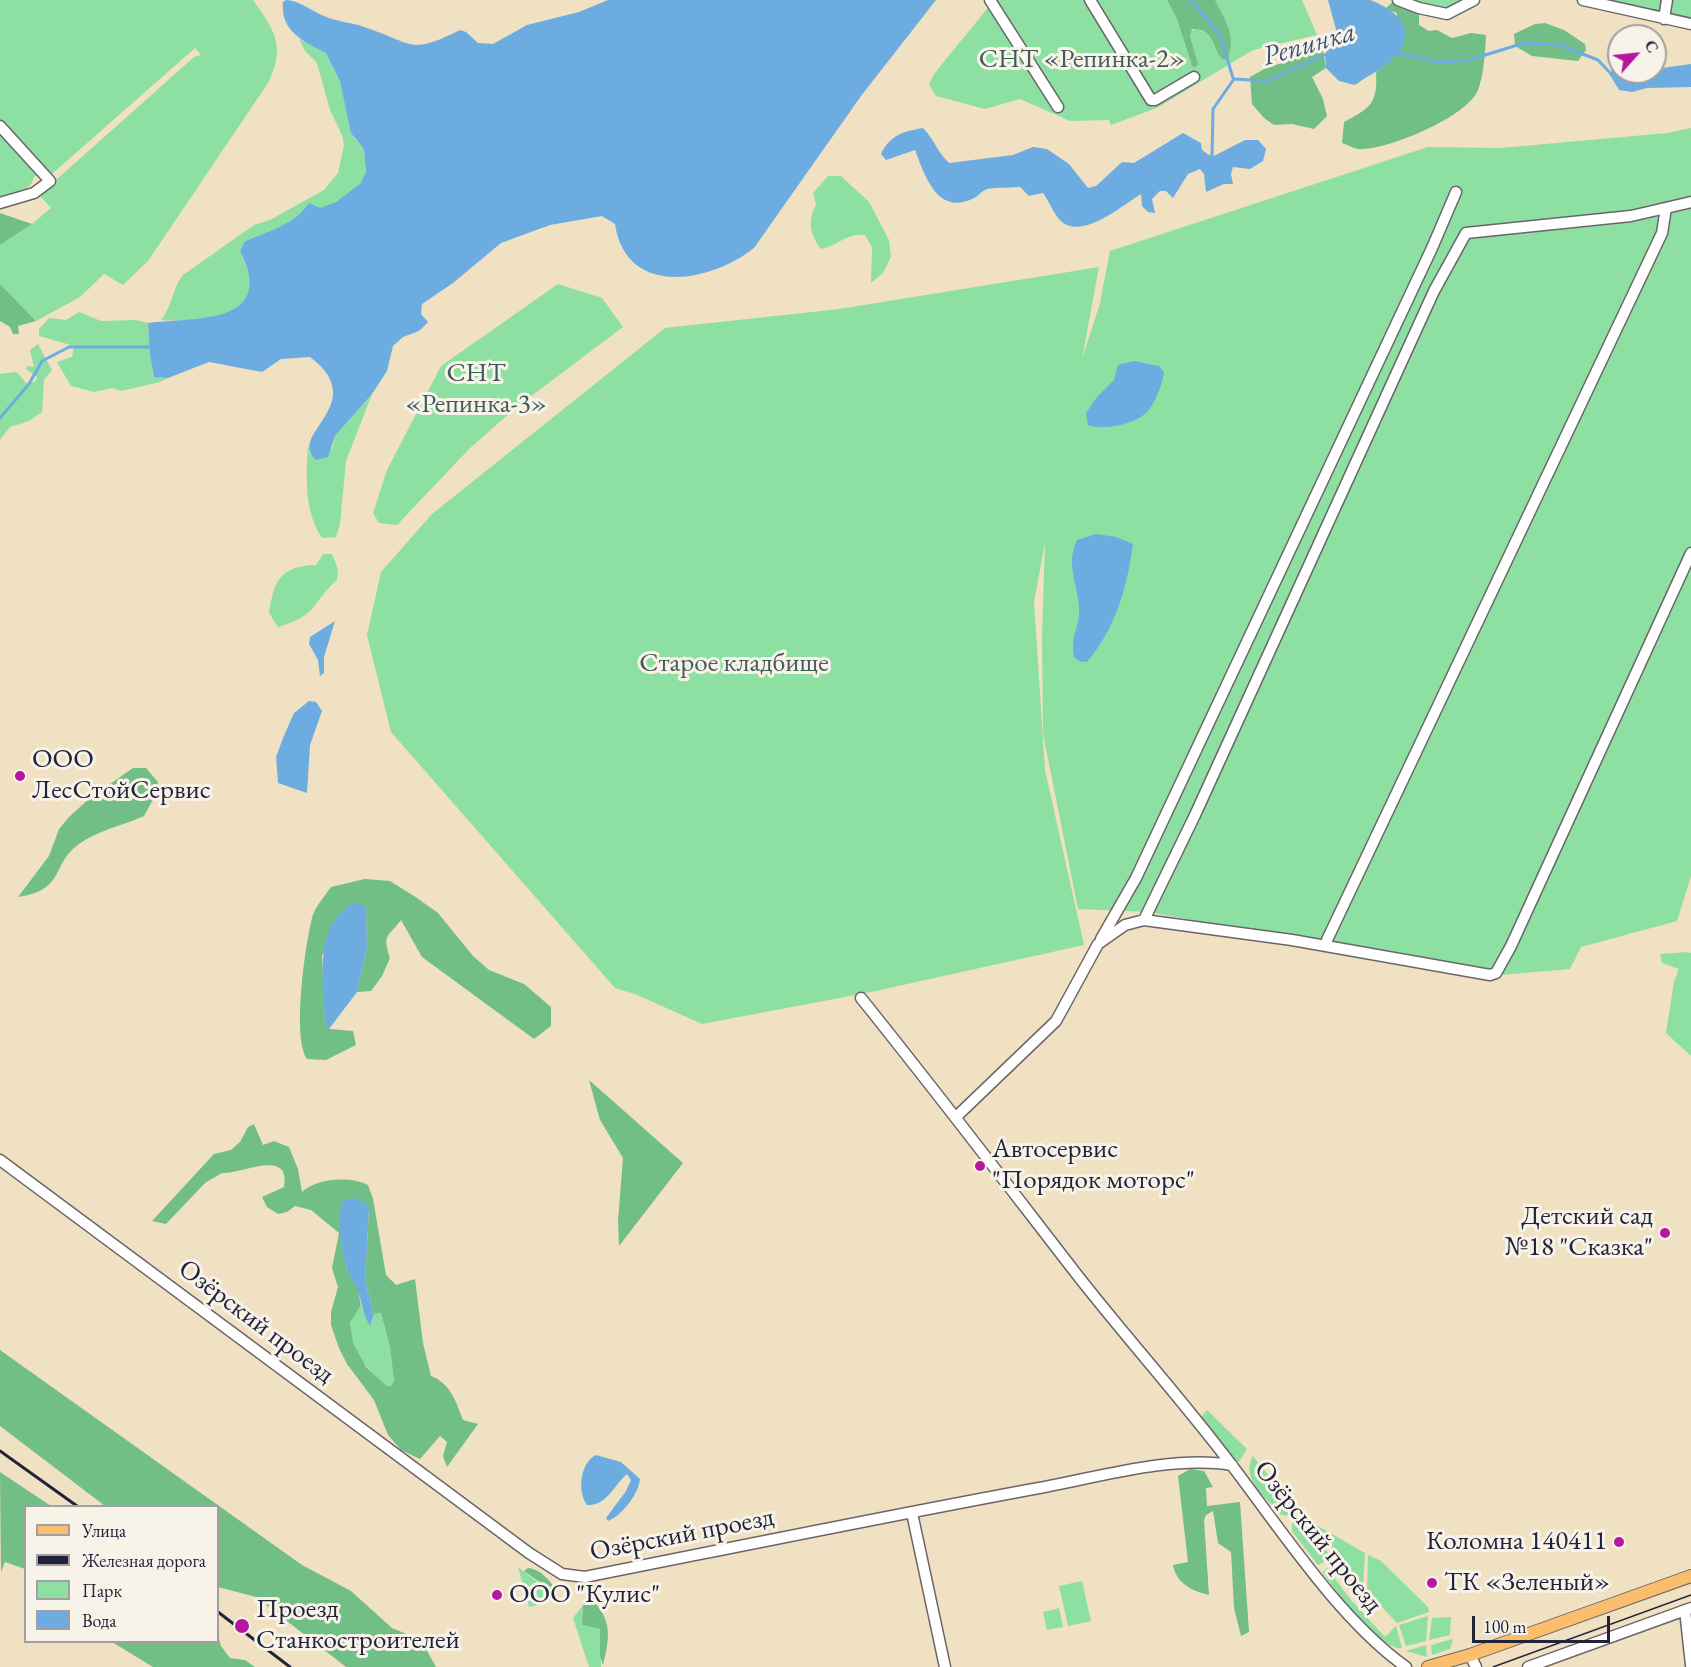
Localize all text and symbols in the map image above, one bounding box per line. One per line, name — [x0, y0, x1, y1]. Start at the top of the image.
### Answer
water label: Репинка — [1258, 16, 1360, 74]
north arrow — [1607, 24, 1667, 84]
text: С — [1640, 37, 1664, 56]
park label: СНТ «Репинка-2» — [979, 44, 1185, 76]
park label: СНТ «Репинка-3» — [405, 358, 547, 421]
park label: Старое кладбище — [639, 648, 829, 680]
place label: ООО ЛесСтойСервис — [32, 744, 211, 807]
marker: ООО ЛесСтойСервис — [13, 769, 27, 783]
place label: Автосервис "Порядок моторс" — [992, 1134, 1195, 1197]
marker: Автосервис "Порядок моторс" — [973, 1159, 987, 1173]
place label: Детский сад №18 "Сказка" — [1505, 1201, 1653, 1264]
marker: Детский сад №18 "Сказка" — [1658, 1226, 1672, 1240]
street label: Озёрский проезд — [172, 1253, 340, 1391]
street label: Озёрский проезд — [1247, 1454, 1389, 1620]
street label: Озёрский проезд — [587, 1501, 777, 1569]
legend — [24, 1505, 219, 1643]
text: Улица — [82, 1519, 126, 1542]
place label: Коломна 140411 — [1426, 1526, 1607, 1558]
marker: Коломна 140411 — [1612, 1535, 1626, 1549]
text: Железная дорога — [82, 1549, 206, 1572]
place label: ТК «Зеленый» — [1444, 1567, 1610, 1599]
marker: ТК «Зеленый» — [1425, 1576, 1439, 1590]
text: Парк — [82, 1579, 122, 1602]
place label: ООО "Кулис" — [509, 1579, 660, 1611]
marker: ООО "Кулис" — [490, 1588, 504, 1602]
place label: Проезд Станкостроителей — [256, 1594, 460, 1657]
scale bar — [1475, 1604, 1613, 1642]
text: Вода — [82, 1609, 116, 1632]
text: 100 m — [1483, 1615, 1527, 1638]
marker: Проезд Станкостроителей — [233, 1617, 251, 1635]

